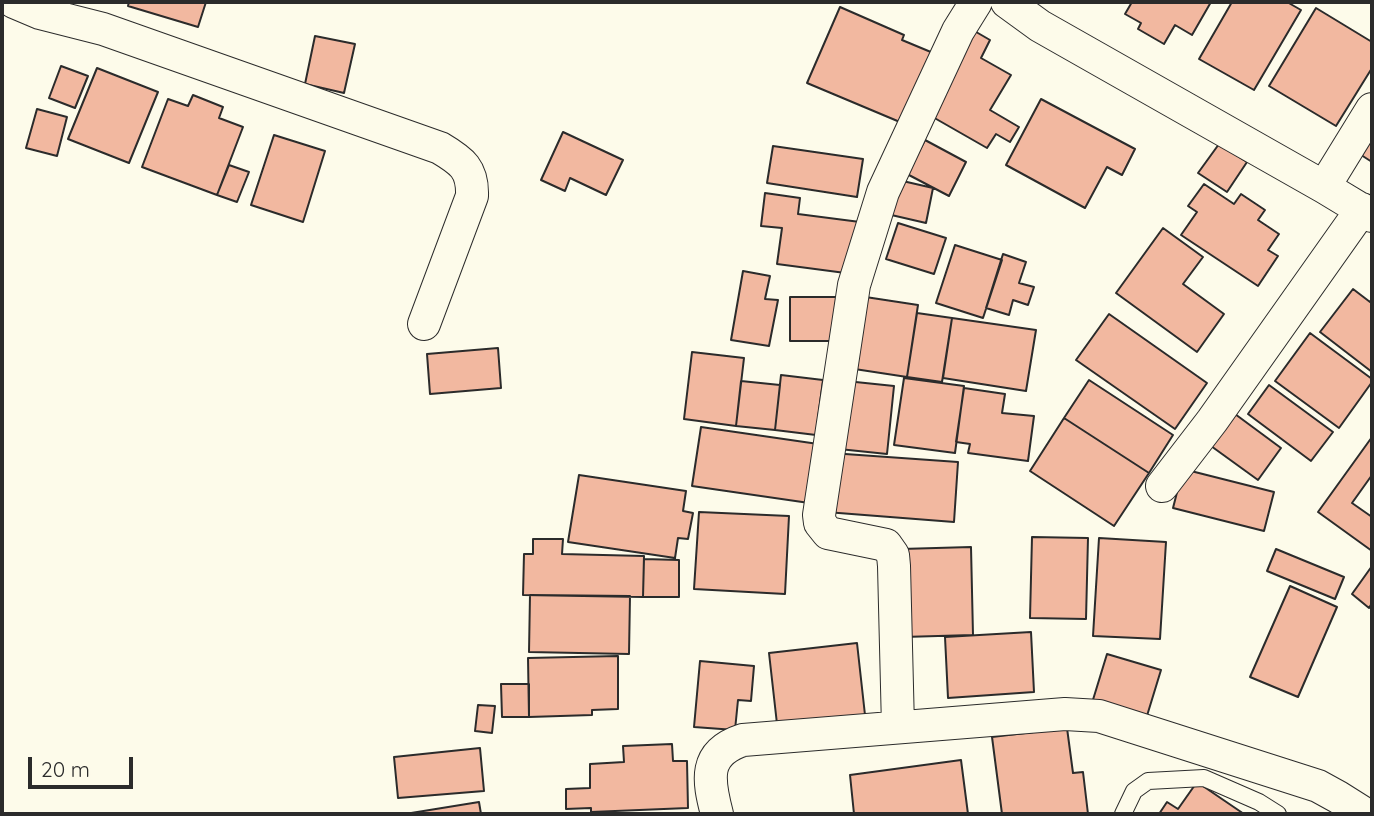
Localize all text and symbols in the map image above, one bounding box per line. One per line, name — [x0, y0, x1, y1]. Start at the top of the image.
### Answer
scale bar — [32, 742, 136, 786]
text: 20 m — [41, 756, 90, 782]

